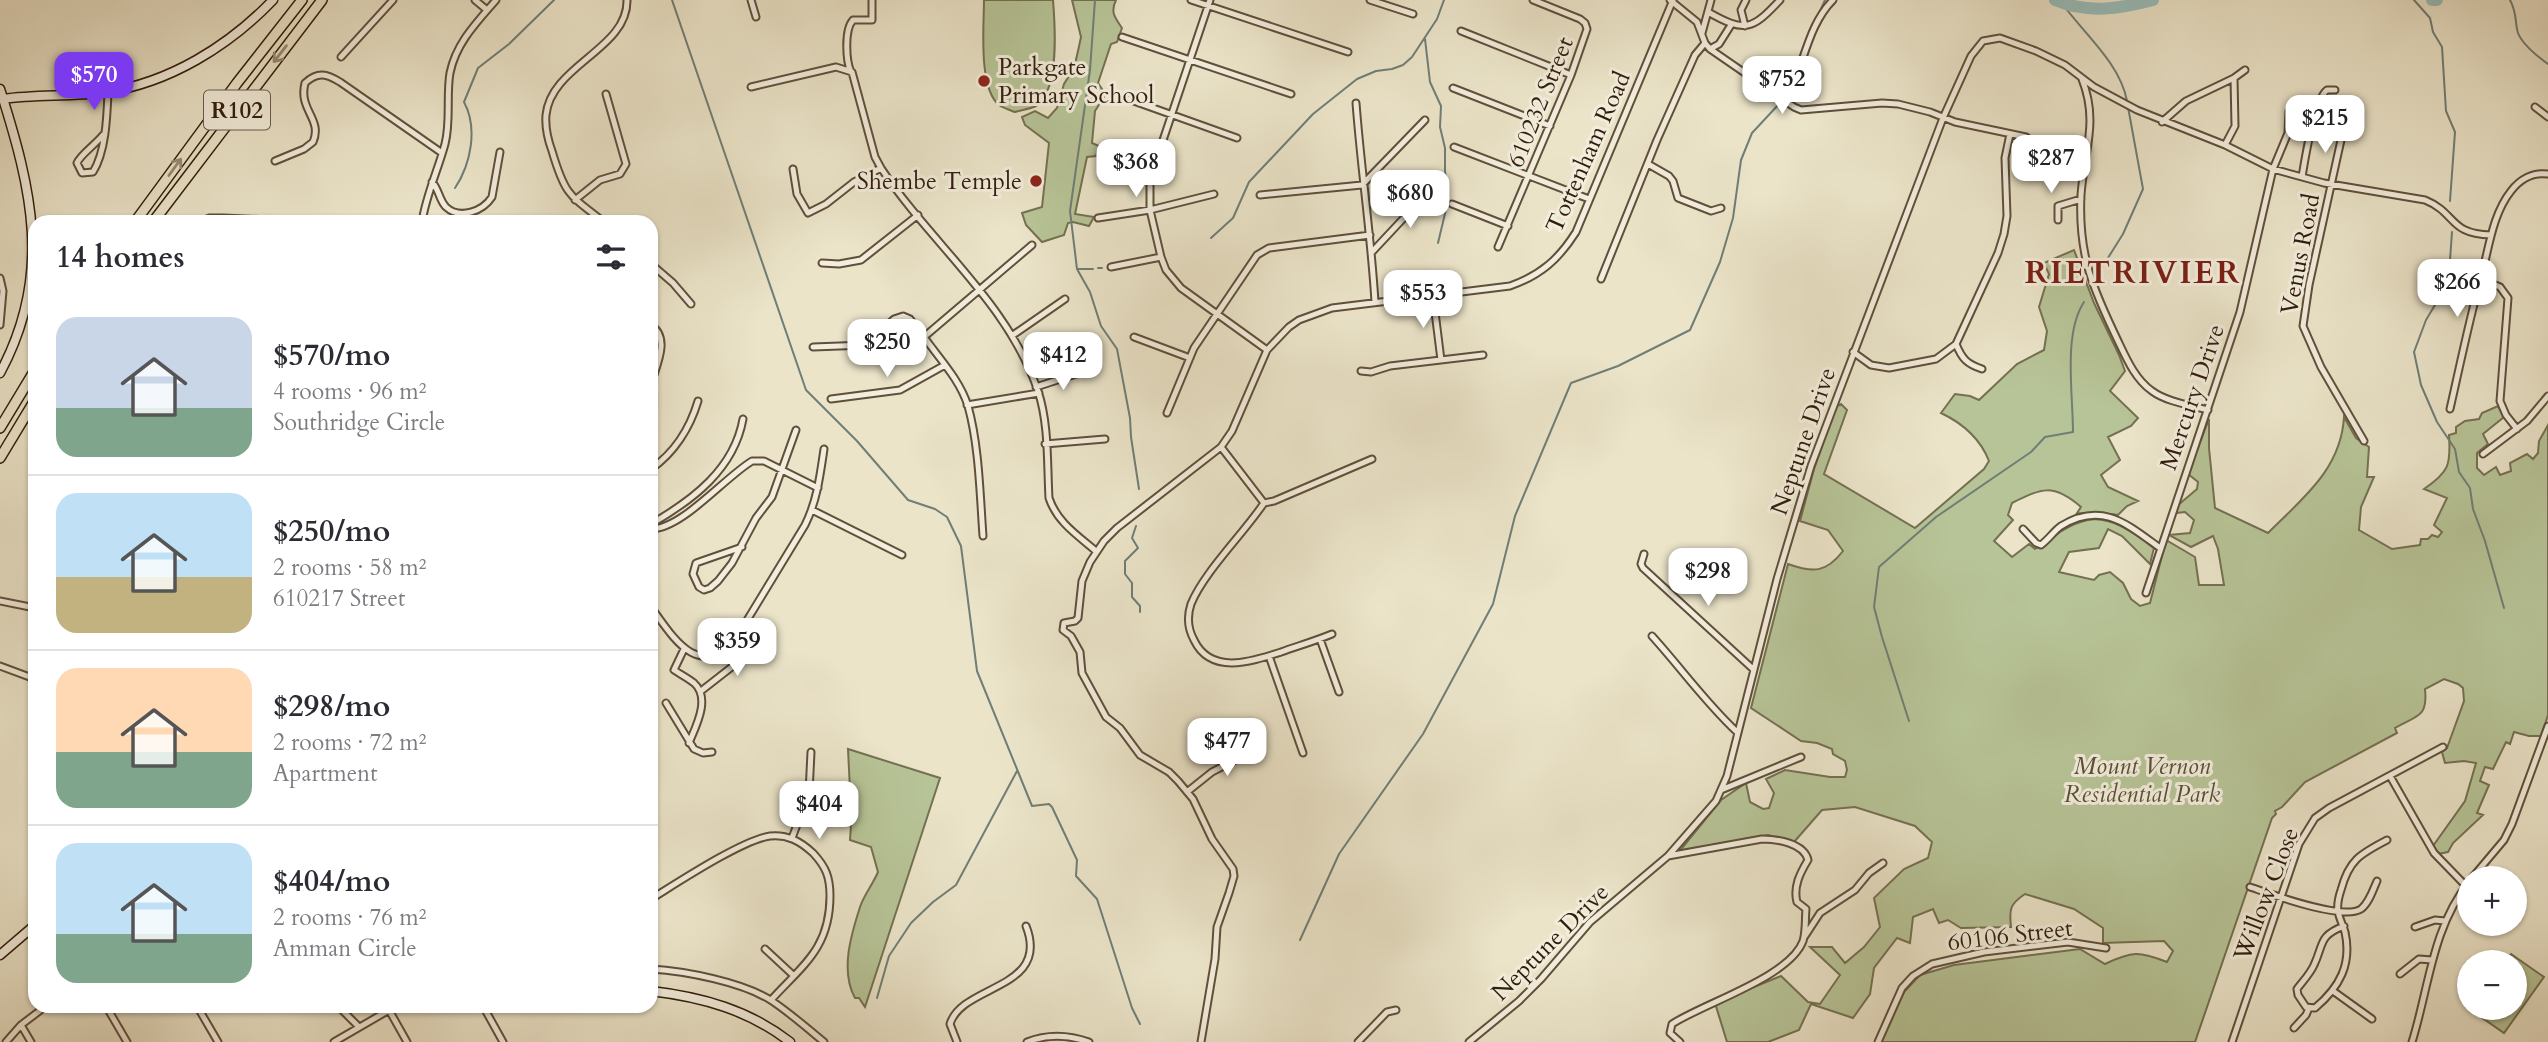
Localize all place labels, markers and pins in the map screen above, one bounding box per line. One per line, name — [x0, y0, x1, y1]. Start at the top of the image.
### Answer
place label: Parkgate Primary School — [998, 51, 1154, 112]
pin: $570 — [53, 52, 135, 112]
pin: $752 — [1741, 57, 1823, 116]
marker: Parkgate Primary School — [976, 73, 992, 89]
pin: $215 — [2284, 96, 2366, 155]
pin: $287 — [2010, 136, 2092, 195]
pin: $368 — [1095, 140, 1177, 199]
place label: Shembe Temple — [857, 165, 1022, 198]
pin: $680 — [1369, 170, 1451, 230]
marker: Shembe Temple — [1028, 173, 1044, 189]
pin: $266 — [2416, 260, 2498, 319]
pin: $553 — [1382, 270, 1464, 330]
pin: $250 — [846, 320, 928, 379]
pin: $412 — [1022, 332, 1104, 392]
pin: $298 — [1667, 548, 1749, 608]
pin: $359 — [696, 618, 778, 678]
pin: $477 — [1186, 718, 1268, 778]
pin: $404 — [778, 782, 860, 841]

